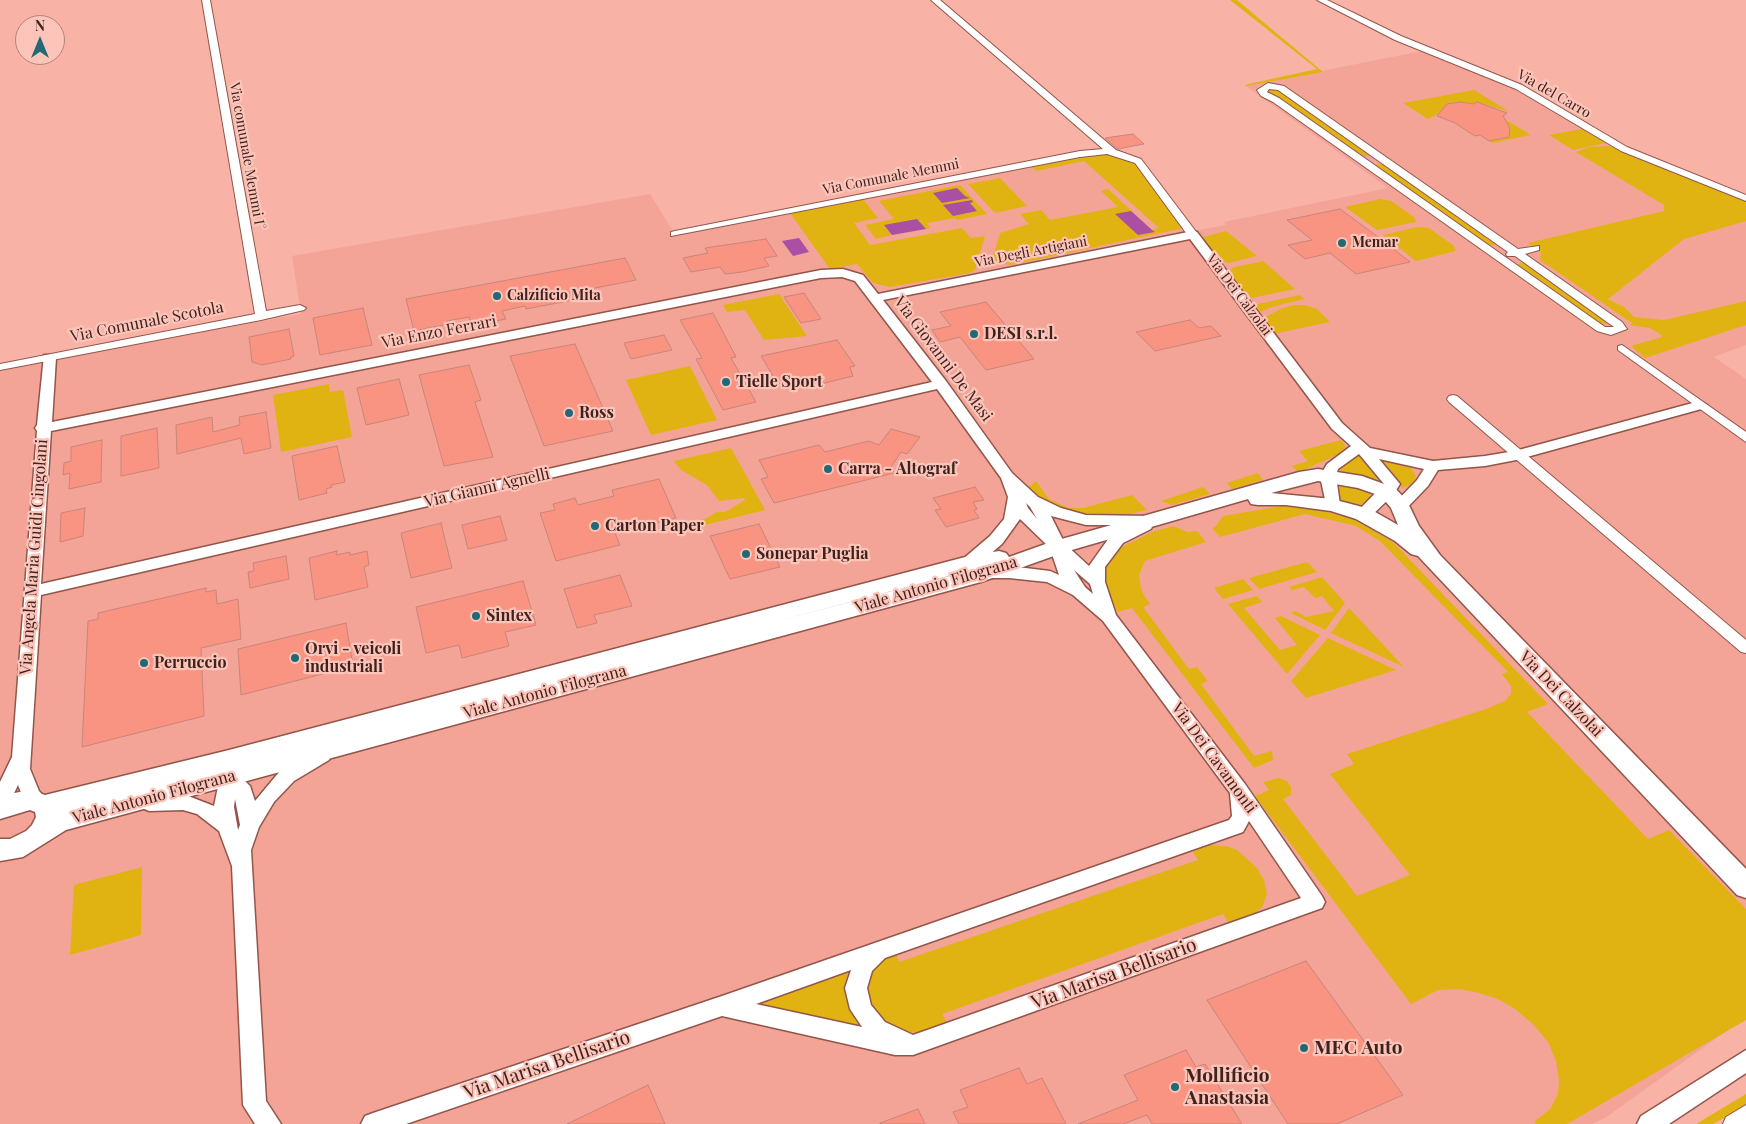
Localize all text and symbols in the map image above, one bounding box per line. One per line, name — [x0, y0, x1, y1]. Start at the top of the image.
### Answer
north arrow — [15, 15, 65, 65]
text: N — [35, 16, 45, 35]
street label: Via del Carro — [1514, 66, 1594, 122]
street label: Via comunale Memmi I° — [226, 81, 268, 231]
street label: Via Comunale Memmi — [821, 156, 961, 198]
street label: Via Degli Artigiani — [973, 233, 1089, 271]
place label: Memar — [1352, 235, 1398, 251]
marker: Memar — [1336, 237, 1348, 249]
street label: Via Dei Calzolai — [1203, 251, 1275, 339]
place label: Calzificio Mita — [507, 288, 601, 304]
marker: Calzificio Mita — [491, 290, 503, 302]
street label: Via Giovanni De Masi — [890, 293, 996, 425]
street label: Via Comunale Scotola — [69, 298, 225, 346]
street label: Via Enzo Ferrari — [380, 311, 498, 353]
place label: DESI s.r.l. — [984, 324, 1058, 344]
marker: DESI s.r.l. — [968, 328, 980, 340]
place label: Tielle Sport — [736, 372, 823, 392]
marker: Tielle Sport — [720, 376, 732, 388]
place label: Ross — [579, 403, 614, 423]
marker: Ross — [563, 407, 575, 419]
street label: Via Angela Maria Guidi Cingolani — [16, 439, 52, 675]
place label: Carra - Altograf — [838, 459, 956, 479]
marker: Carra - Altograf — [822, 463, 834, 475]
street label: Via Gianni Agnelli — [422, 464, 552, 512]
place label: Carton Paper — [605, 516, 704, 536]
marker: Carton Paper — [589, 520, 601, 532]
place label: Sonepar Puglia — [756, 544, 868, 564]
marker: Sonepar Puglia — [740, 548, 752, 560]
street label: Viale Antonio Filograna — [853, 553, 1019, 617]
place label: Sintex — [486, 606, 532, 626]
marker: Sintex — [470, 610, 482, 622]
place label: Orvi - veicoli industriali — [305, 639, 401, 677]
street label: Via Dei Calzolai — [1515, 647, 1607, 741]
marker: Orvi - veicoli industriali — [289, 652, 301, 664]
place label: Perruccio — [154, 653, 227, 673]
marker: Perruccio — [138, 657, 150, 669]
street label: Viale Antonio Filograna — [461, 661, 629, 723]
street label: Via Dei Cavamonti — [1167, 699, 1261, 817]
street label: Viale Antonio Filograna — [70, 766, 238, 828]
street label: Via Marisa Bellisario — [1028, 934, 1200, 1014]
street label: Via Marisa Bellisario — [461, 1026, 633, 1104]
place label: MEC Auto — [1314, 1037, 1402, 1059]
marker: MEC Auto — [1298, 1042, 1310, 1054]
place label: Mollificio Anastasia — [1185, 1065, 1269, 1109]
marker: Mollificio Anastasia — [1169, 1081, 1181, 1093]

